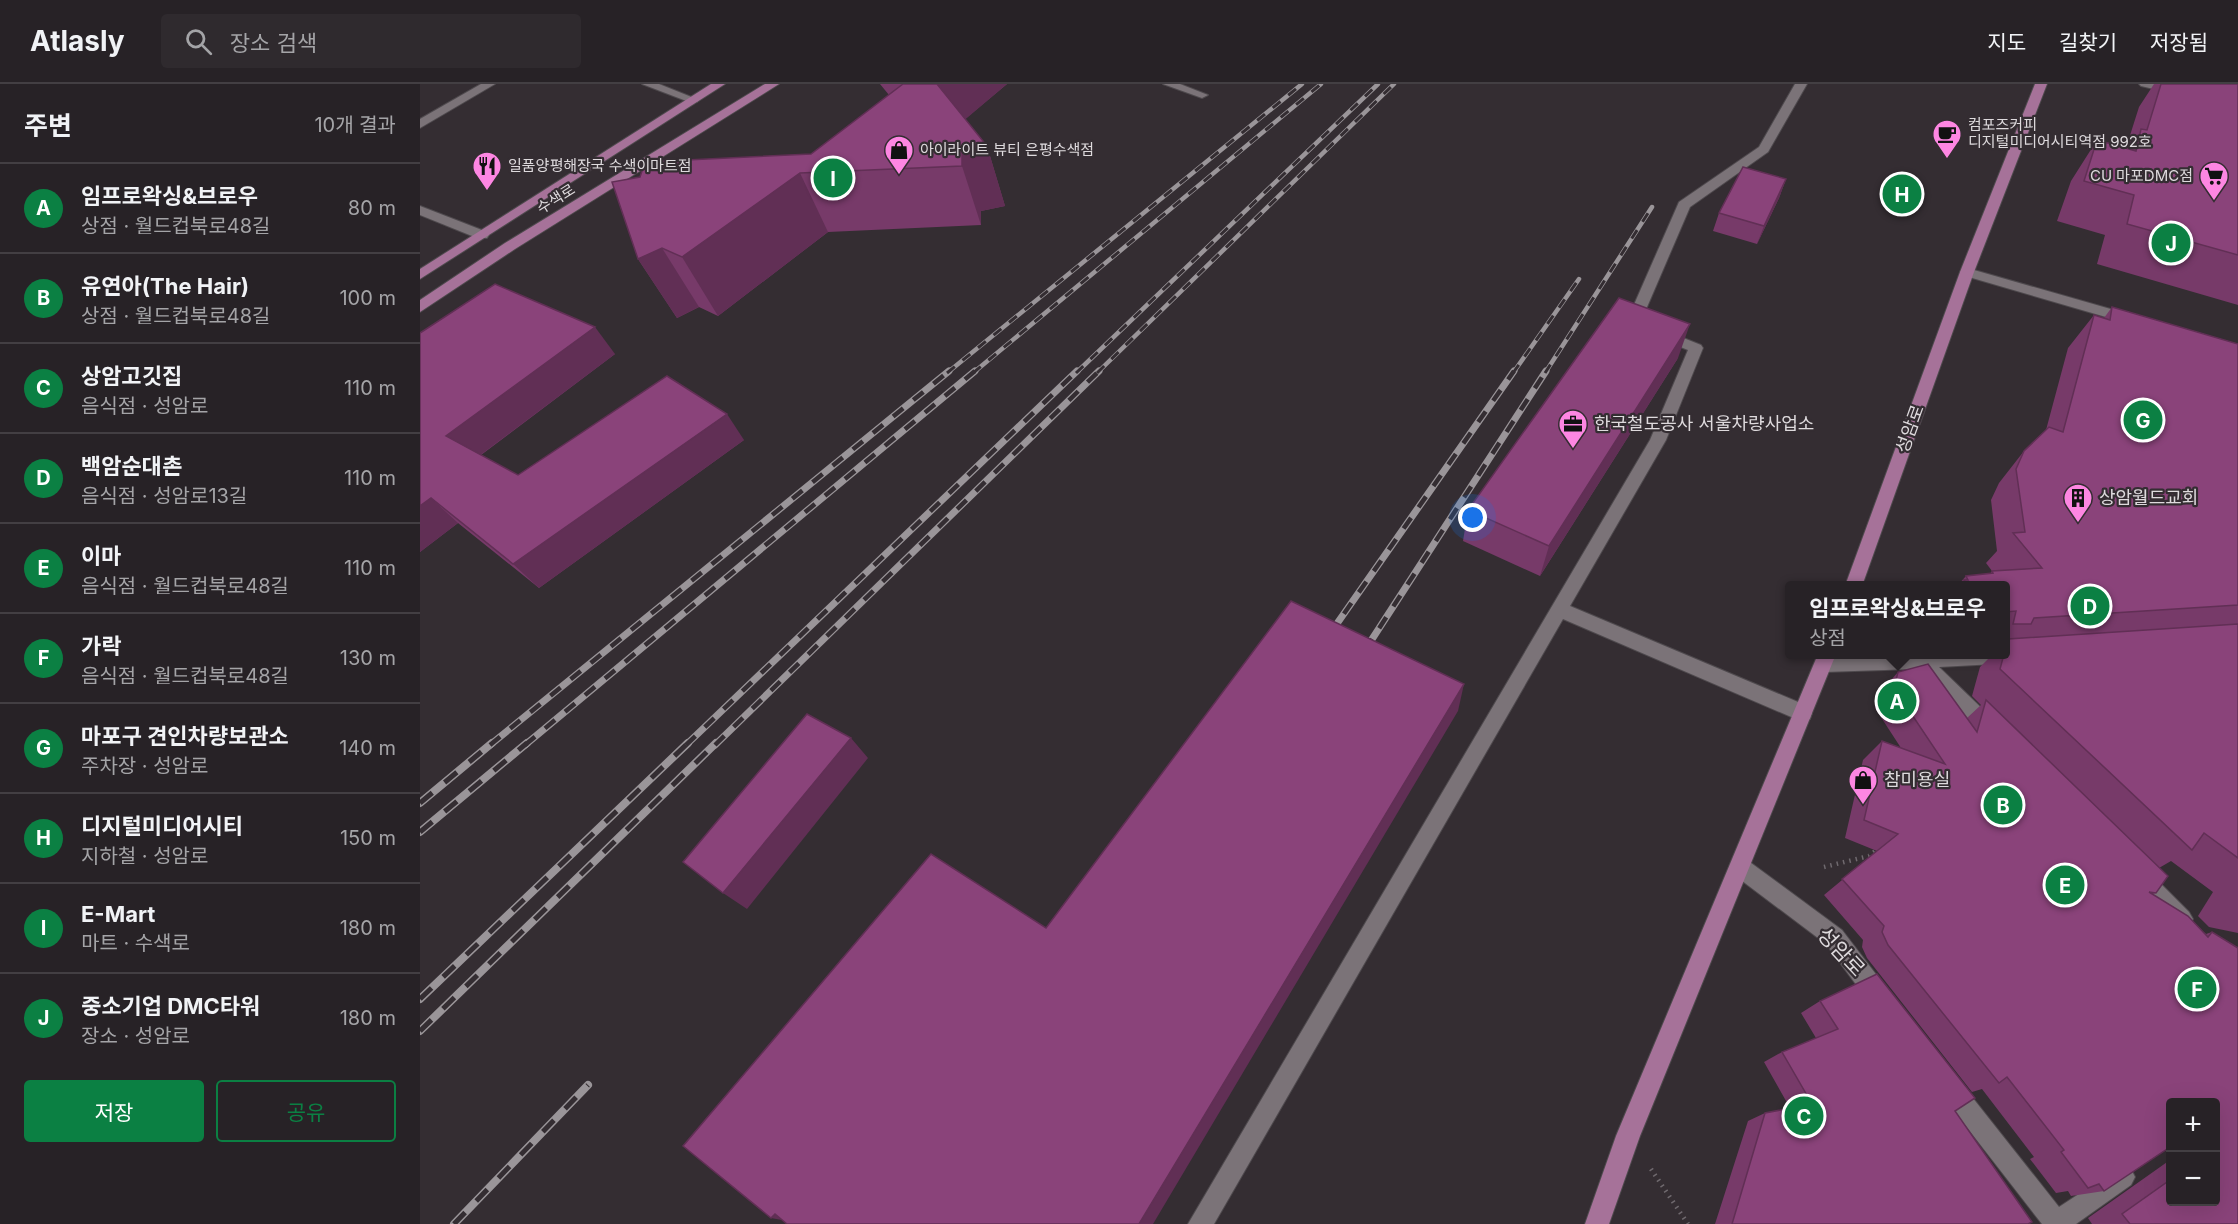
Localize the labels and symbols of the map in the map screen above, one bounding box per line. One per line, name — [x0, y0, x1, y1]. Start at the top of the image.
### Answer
place label: 컴포즈커피 디지털미디어시티역점 992호 — [1968, 115, 2152, 151]
cafe icon: 컴포즈커피 디지털미디어시티역점 992호 — [1931, 118, 1963, 160]
shop icon: 아이라이트 뷰티 은평수색점 — [883, 134, 915, 176]
place label: 아이라이트 뷰티 은평수색점 — [920, 140, 1094, 159]
restaurant icon: 일품양평해장국 수색이마트점 — [471, 150, 503, 192]
place label: 일품양평해장국 수색이마트점 — [508, 156, 692, 175]
pin: I — [814, 156, 852, 200]
supermarket icon: CU 마포DMC점 — [2198, 160, 2230, 202]
place label: CU 마포DMC점 — [2090, 166, 2193, 185]
pin: H — [1882, 172, 1922, 216]
street label: 수색로 — [533, 180, 578, 218]
pin: J — [2152, 220, 2190, 266]
pin: G — [2124, 398, 2162, 442]
street label: 성암로 — [1891, 402, 1928, 456]
office icon: 한국철도공사 서울차량사업소 — [1557, 408, 1589, 450]
place label: 한국철도공사 서울차량사업소 — [1594, 413, 1814, 434]
building icon: 상암월드교회 — [2062, 482, 2094, 524]
place label: 상암월드교회 — [2099, 487, 2198, 508]
your location — [1458, 503, 1487, 532]
pin: D — [2070, 584, 2110, 628]
pin: A — [1878, 678, 1916, 724]
shop icon: 참미용실 — [1847, 764, 1879, 806]
place label: 참미용실 — [1884, 769, 1950, 790]
pin: B — [1984, 782, 2022, 828]
pin: E — [2046, 862, 2084, 908]
street label: 성암로 — [1812, 922, 1870, 981]
pin: F — [2178, 966, 2216, 1012]
pin: C — [1784, 1094, 1824, 1138]

